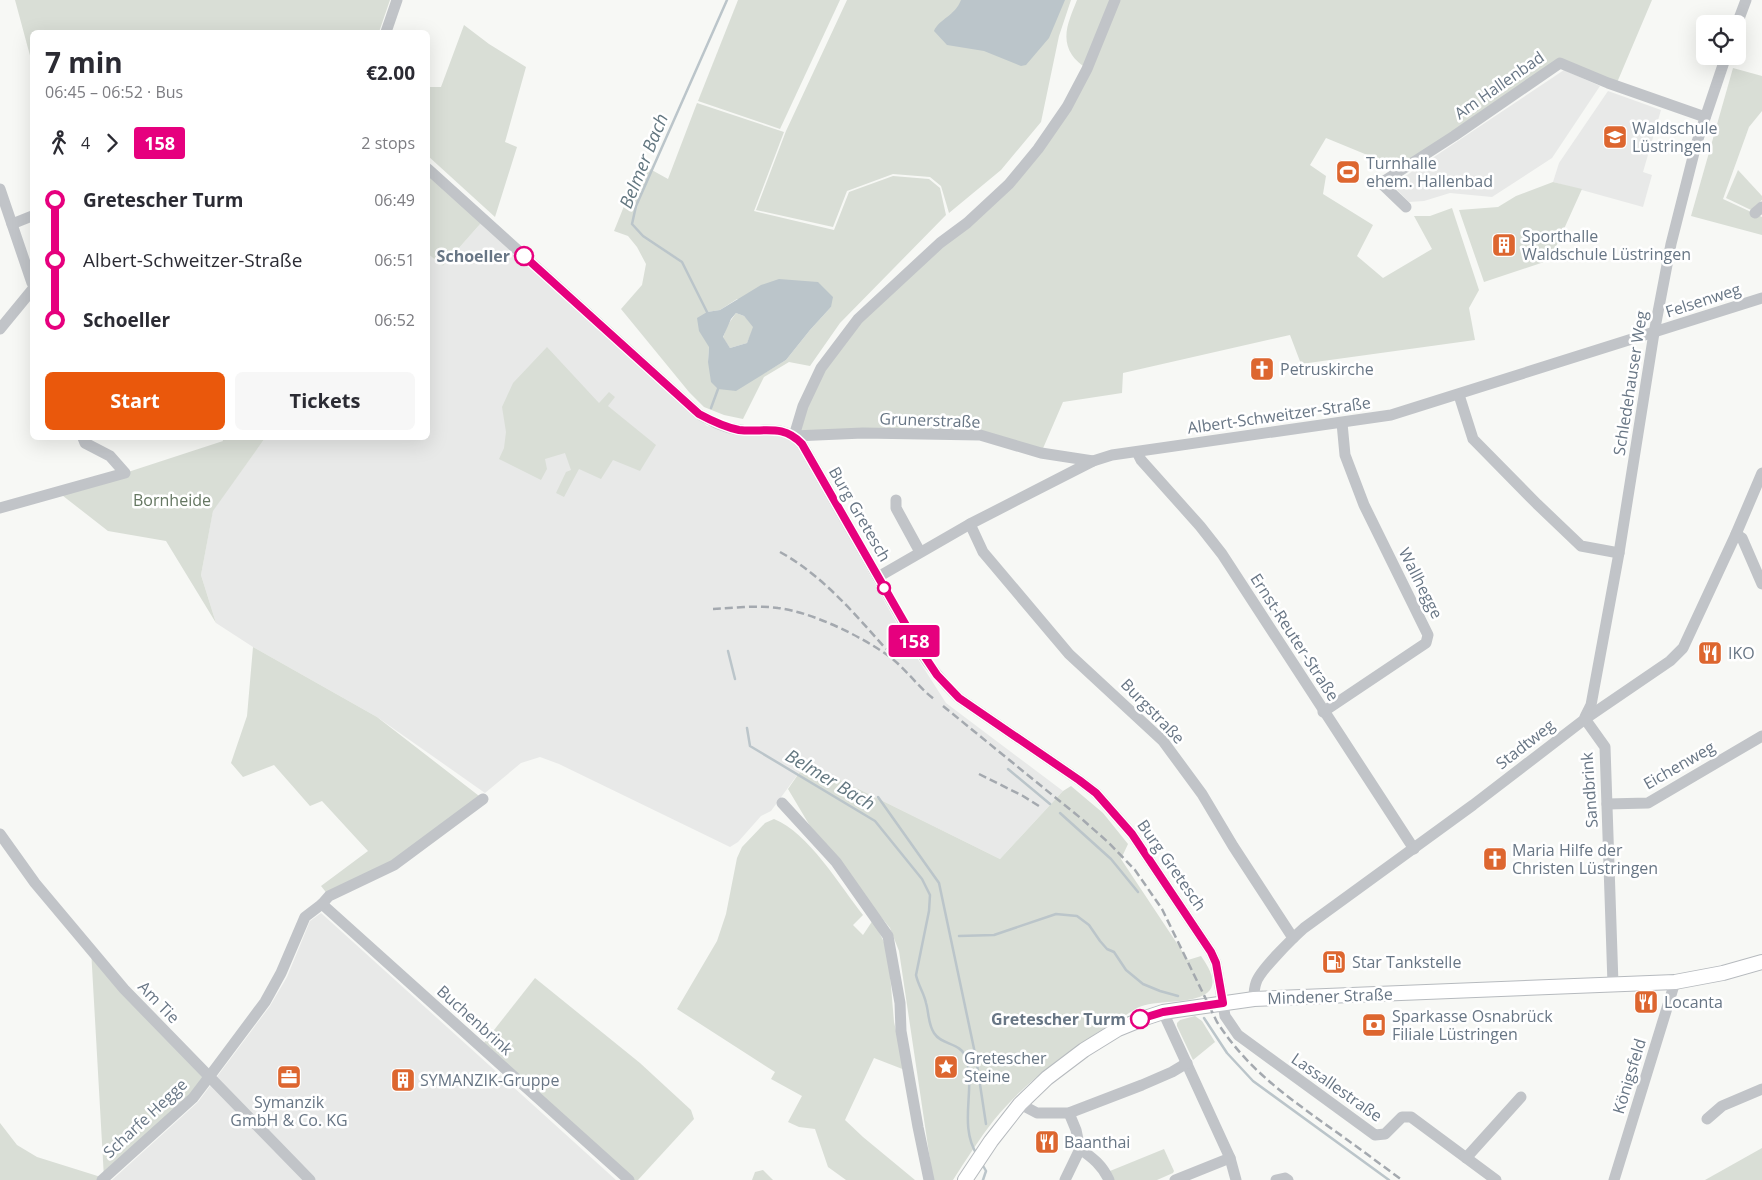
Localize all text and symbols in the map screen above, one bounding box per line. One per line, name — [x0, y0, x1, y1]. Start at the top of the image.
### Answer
map controls — [1696, 15, 1746, 65]
button: locate — [1696, 15, 1746, 65]
text: 7 min — [45, 43, 123, 81]
street label: Am Hallenbad — [1450, 46, 1548, 124]
text: €2.00 — [366, 60, 415, 86]
text: 06:45 – 06:52 · Bus — [45, 81, 183, 103]
water label: Belmer Bach — [613, 110, 673, 212]
place label: Waldschule Lüstringen — [1632, 117, 1717, 157]
school or university icon: Waldschule Lüstringen — [1602, 124, 1628, 150]
icon: walk — [45, 129, 73, 157]
icon: forward — [98, 129, 126, 157]
text: 158 — [144, 131, 175, 155]
text: 4 — [81, 132, 90, 154]
text: 2 stops — [361, 132, 415, 154]
place label: Turnhalle ehem. Hallenbad — [1366, 152, 1493, 192]
sports icon: Turnhalle ehem. Hallenbad — [1335, 159, 1361, 185]
text: Gretescher Turm — [83, 187, 243, 213]
text: 06:49 — [374, 189, 415, 211]
place label: Sporthalle Waldschule Lüstringen — [1522, 225, 1691, 265]
building icon: Sporthalle Waldschule Lüstringen — [1491, 232, 1517, 258]
place label: Schoeller — [437, 245, 510, 267]
marker: Schoeller — [514, 246, 534, 266]
text: Albert-Schweitzer-Straße — [83, 247, 302, 273]
text: 06:51 — [374, 249, 415, 271]
street label: Felsenweg — [1663, 277, 1744, 322]
text: Schoeller — [83, 307, 170, 333]
text: 06:52 — [374, 309, 415, 331]
street label: Schledehauser Weg — [1608, 309, 1652, 457]
church icon: Petruskirche — [1249, 356, 1275, 382]
place label: Petruskirche — [1280, 358, 1374, 380]
button: Start — [45, 372, 225, 430]
button: Tickets — [235, 372, 415, 430]
street label: Albert-Schweitzer-Straße — [1186, 391, 1372, 439]
street label: Grunerstraße — [879, 407, 981, 433]
street label: Burg Gretesch — [824, 462, 896, 566]
park label: Bornheide — [133, 489, 211, 511]
street label: Wallhegge — [1394, 544, 1448, 622]
street label: Ernst-Reuter-Straße — [1246, 569, 1344, 705]
unlabelled marker — [877, 581, 891, 595]
line badge: 158 — [885, 625, 943, 657]
text: 158 — [899, 629, 929, 653]
restaurant icon: IKO — [1697, 640, 1723, 666]
place label: IKO — [1728, 642, 1755, 664]
street label: Burgstraße — [1116, 673, 1190, 749]
street label: Stadtweg — [1491, 714, 1559, 774]
street label: Eichenweg — [1639, 736, 1719, 794]
water label: Belmer Bach — [781, 743, 880, 815]
street label: Sandbrink — [1575, 751, 1603, 829]
street label: Burg Gretesch — [1132, 815, 1212, 915]
place label: Maria Hilfe der Christen Lüstringen — [1512, 839, 1658, 879]
church icon: Maria Hilfe der Christen Lüstringen — [1482, 846, 1508, 872]
fuel station icon: Star Tankstelle — [1321, 949, 1347, 975]
place label: Star Tankstelle — [1352, 951, 1461, 973]
street label: Am Tie — [133, 976, 185, 1028]
street label: Buchenbrink — [432, 980, 518, 1060]
street label: Mindener Straße — [1267, 983, 1393, 1009]
restaurant icon: Locanta — [1633, 989, 1659, 1015]
place label: Locanta — [1664, 991, 1723, 1013]
place label: Sparkasse Osnabrück Filiale Lüstringen — [1392, 1005, 1553, 1045]
place label: Gretescher Turm — [991, 1008, 1126, 1030]
marker: Gretescher Turm — [1130, 1009, 1150, 1029]
bank icon: Sparkasse Osnabrück Filiale Lüstringen — [1361, 1012, 1387, 1038]
street label: Königsfeld — [1607, 1036, 1651, 1116]
place label: Gretescher Steine — [964, 1047, 1047, 1087]
street label: Lassallestraße — [1287, 1048, 1387, 1126]
place icon: Gretescher Steine — [933, 1054, 959, 1080]
office icon: Symanzik GmbH & Co. KG — [276, 1064, 302, 1090]
building icon: SYMANZIK-Gruppe — [390, 1067, 416, 1093]
place label: SYMANZIK-Gruppe — [420, 1069, 559, 1091]
street label: Scharfe Hegge — [98, 1073, 192, 1163]
place label: Symanzik GmbH & Co. KG — [230, 1091, 348, 1131]
restaurant icon: Baanthai — [1034, 1129, 1060, 1155]
place label: Baanthai — [1064, 1131, 1130, 1153]

